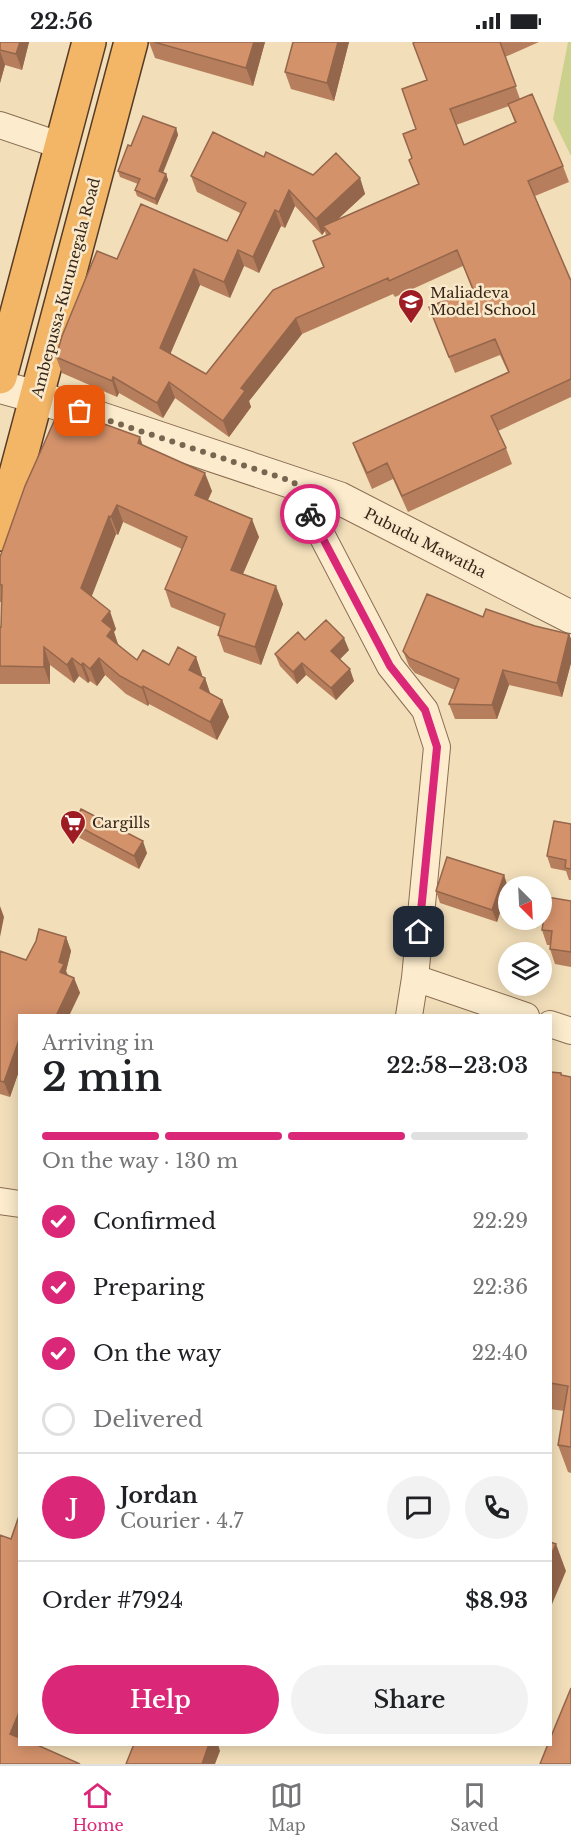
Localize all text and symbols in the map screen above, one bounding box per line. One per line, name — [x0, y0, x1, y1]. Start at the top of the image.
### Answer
text: 22:56 — [30, 8, 93, 35]
street label: Ambepussa-Kurunegala Road — [27, 176, 104, 401]
place label: Maliadeva Model School — [430, 283, 536, 319]
school or university icon: Maliadeva Model School — [396, 287, 426, 325]
pin — [54, 385, 105, 436]
icon: bag — [63, 394, 96, 427]
courier — [280, 484, 340, 544]
icon: bike — [294, 498, 327, 531]
street label: Pubudu Mawatha — [361, 504, 490, 582]
supermarket icon: Cargills — [58, 808, 88, 846]
place label: Cargills — [92, 813, 150, 832]
north arrow — [498, 876, 552, 930]
map controls — [498, 876, 552, 996]
pin — [393, 906, 444, 957]
icon: home — [402, 915, 435, 948]
button: layers — [498, 942, 552, 996]
text: Arriving in — [42, 1031, 154, 1055]
text: 22:58–23:03 — [387, 1052, 528, 1079]
text: 2 min — [42, 1053, 162, 1102]
text: On the way · 130 m — [42, 1149, 238, 1173]
icon: check — [42, 1205, 75, 1238]
text: Confirmed — [93, 1208, 216, 1235]
text: 22:29 — [472, 1209, 528, 1233]
icon: check — [42, 1271, 75, 1304]
text: Preparing — [93, 1274, 204, 1301]
text: 22:36 — [472, 1275, 528, 1299]
icon: check — [42, 1337, 75, 1370]
text: On the way — [93, 1340, 221, 1367]
text: 22:40 — [472, 1341, 528, 1365]
text: Delivered — [93, 1406, 203, 1433]
button: chat — [387, 1476, 450, 1539]
button: phone — [465, 1476, 528, 1539]
text: Jordan — [120, 1482, 198, 1509]
text: J — [69, 1494, 78, 1521]
text: Courier · 4.7 — [120, 1509, 243, 1533]
text: Order #7924 — [42, 1587, 183, 1614]
text: $8.93 — [465, 1587, 528, 1614]
button: Help — [42, 1665, 279, 1734]
button: Share — [291, 1665, 528, 1734]
tab: Home — [72, 1779, 124, 1835]
tab: Map — [268, 1779, 306, 1835]
tab: Saved — [450, 1779, 499, 1835]

